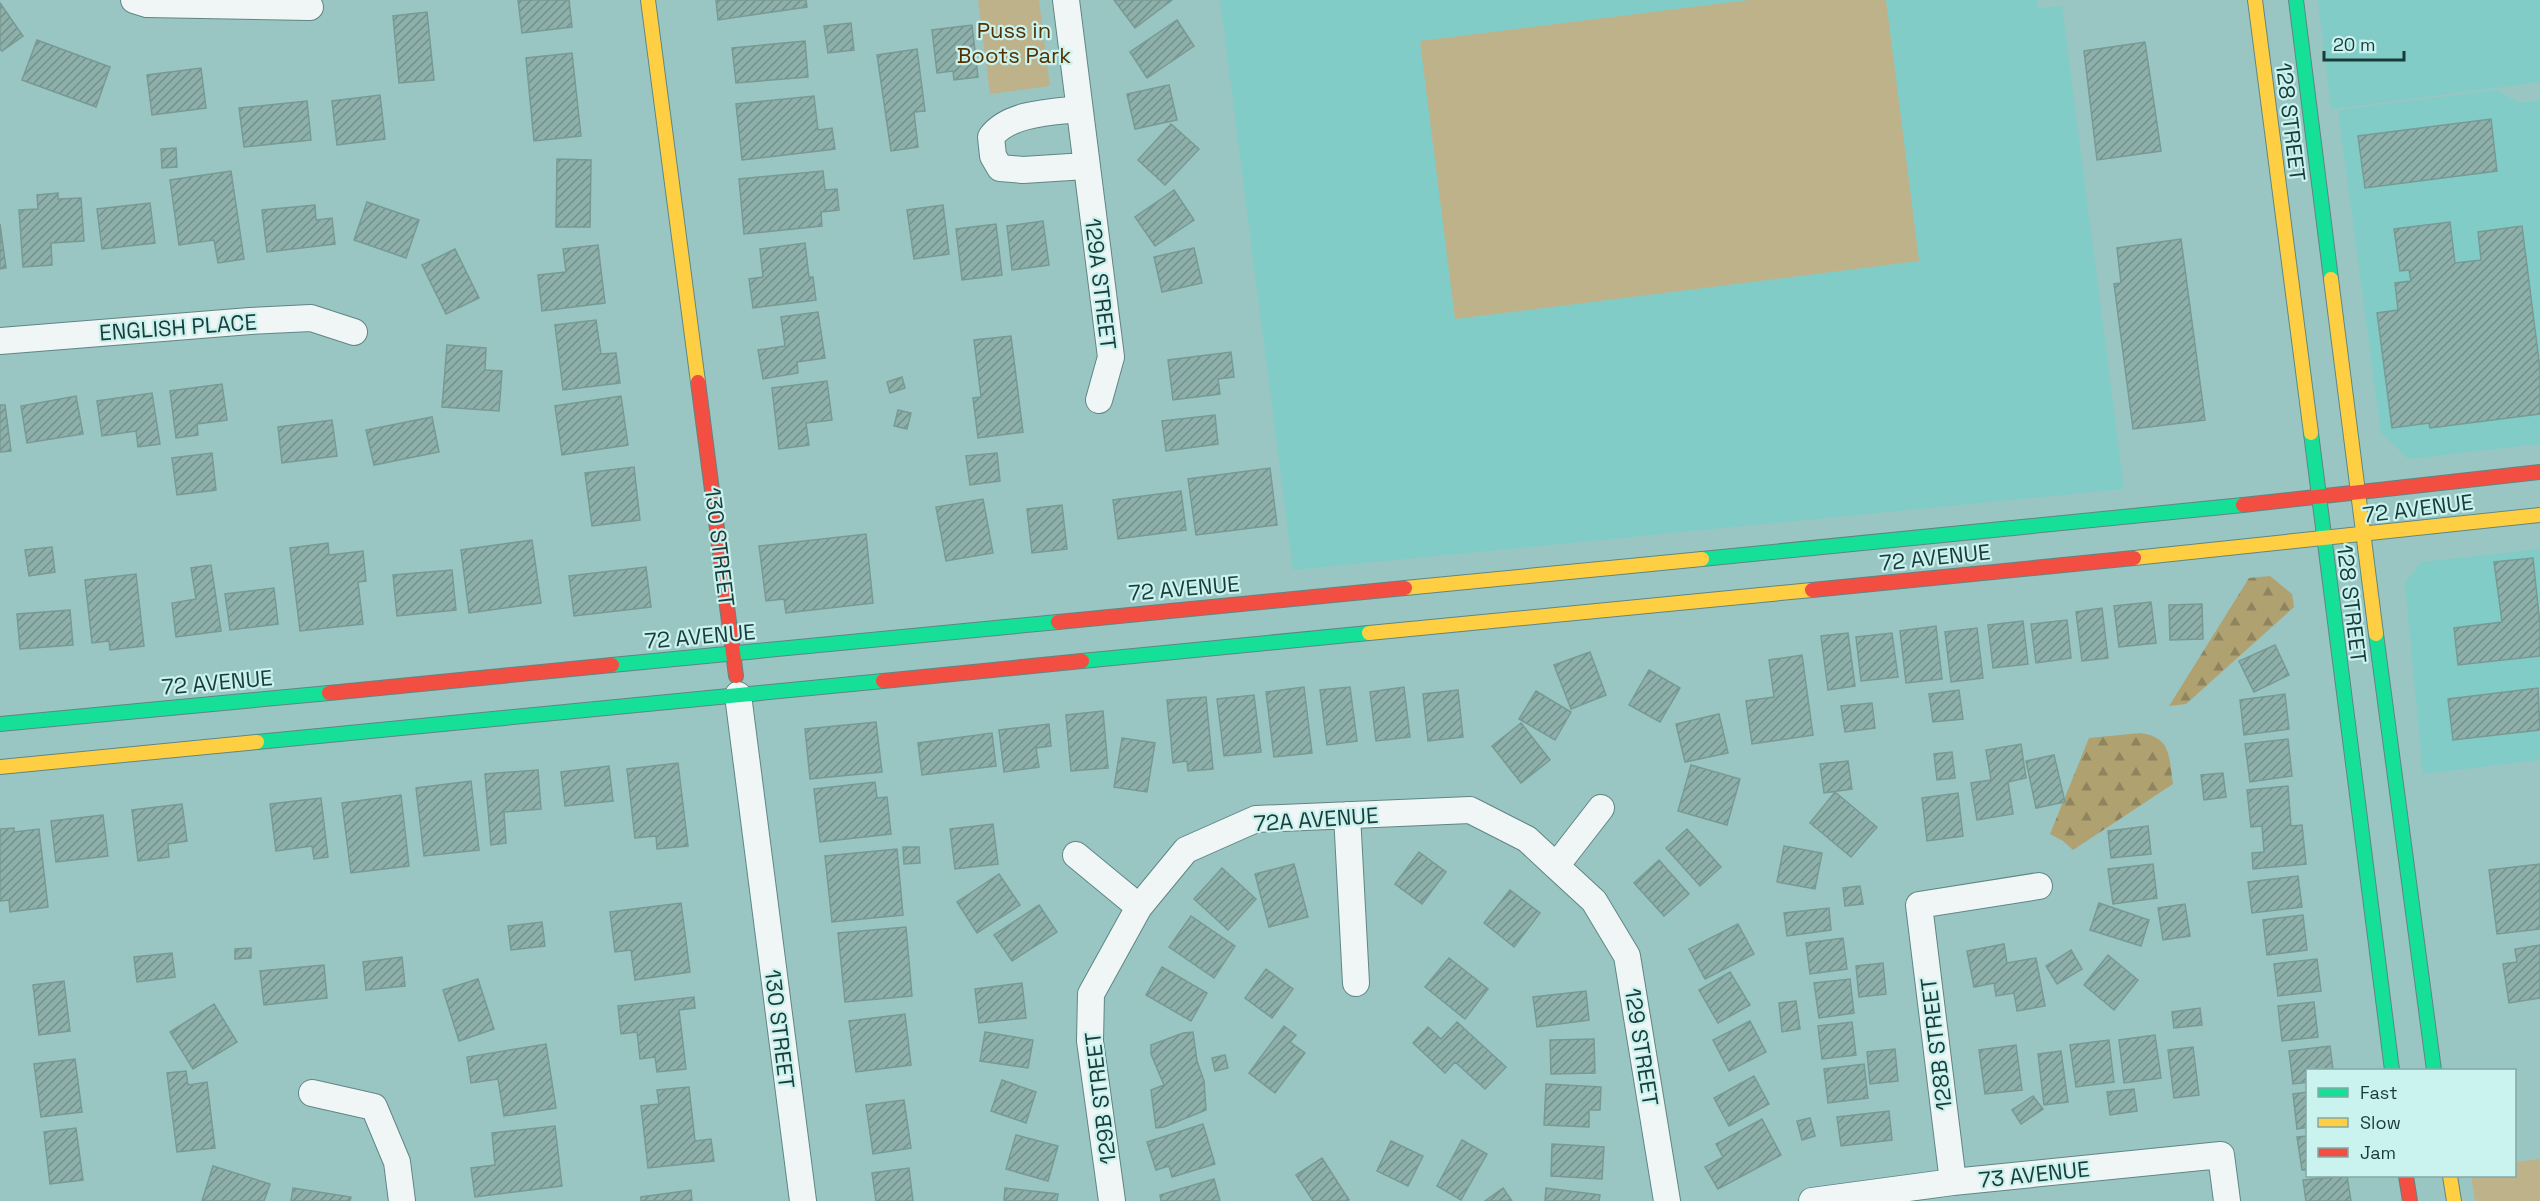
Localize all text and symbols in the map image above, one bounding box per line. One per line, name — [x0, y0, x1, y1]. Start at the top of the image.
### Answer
park label: Puss in Boots Park — [957, 16, 1071, 69]
scale bar — [2324, 24, 2404, 62]
text: 20 m — [2333, 33, 2376, 56]
street label: 128 STREET — [2270, 61, 2312, 183]
street label: 129A STREET — [1079, 217, 1123, 351]
street label: ENGLISH PLACE — [98, 308, 258, 346]
street label: 130 STREET — [699, 486, 741, 608]
street label: 72 AVENUE — [2361, 487, 2475, 529]
street label: 72 AVENUE — [1878, 537, 1992, 577]
street label: 128 STREET — [2331, 543, 2373, 665]
street label: 72 AVENUE — [1127, 569, 1241, 607]
street label: 72 AVENUE — [643, 617, 757, 655]
street label: 72 AVENUE — [160, 663, 274, 701]
street label: 72A AVENUE — [1253, 801, 1379, 837]
street label: 130 STREET — [759, 968, 801, 1090]
street label: 128B STREET — [1914, 976, 1958, 1112]
street label: 129 STREET — [1619, 986, 1665, 1108]
street label: 129B STREET — [1078, 1030, 1122, 1166]
legend — [2306, 1069, 2516, 1177]
text: Fast — [2360, 1081, 2397, 1104]
text: Slow — [2360, 1111, 2401, 1134]
text: Jam — [2360, 1141, 2396, 1164]
street label: 73 AVENUE — [1977, 1154, 2091, 1194]

